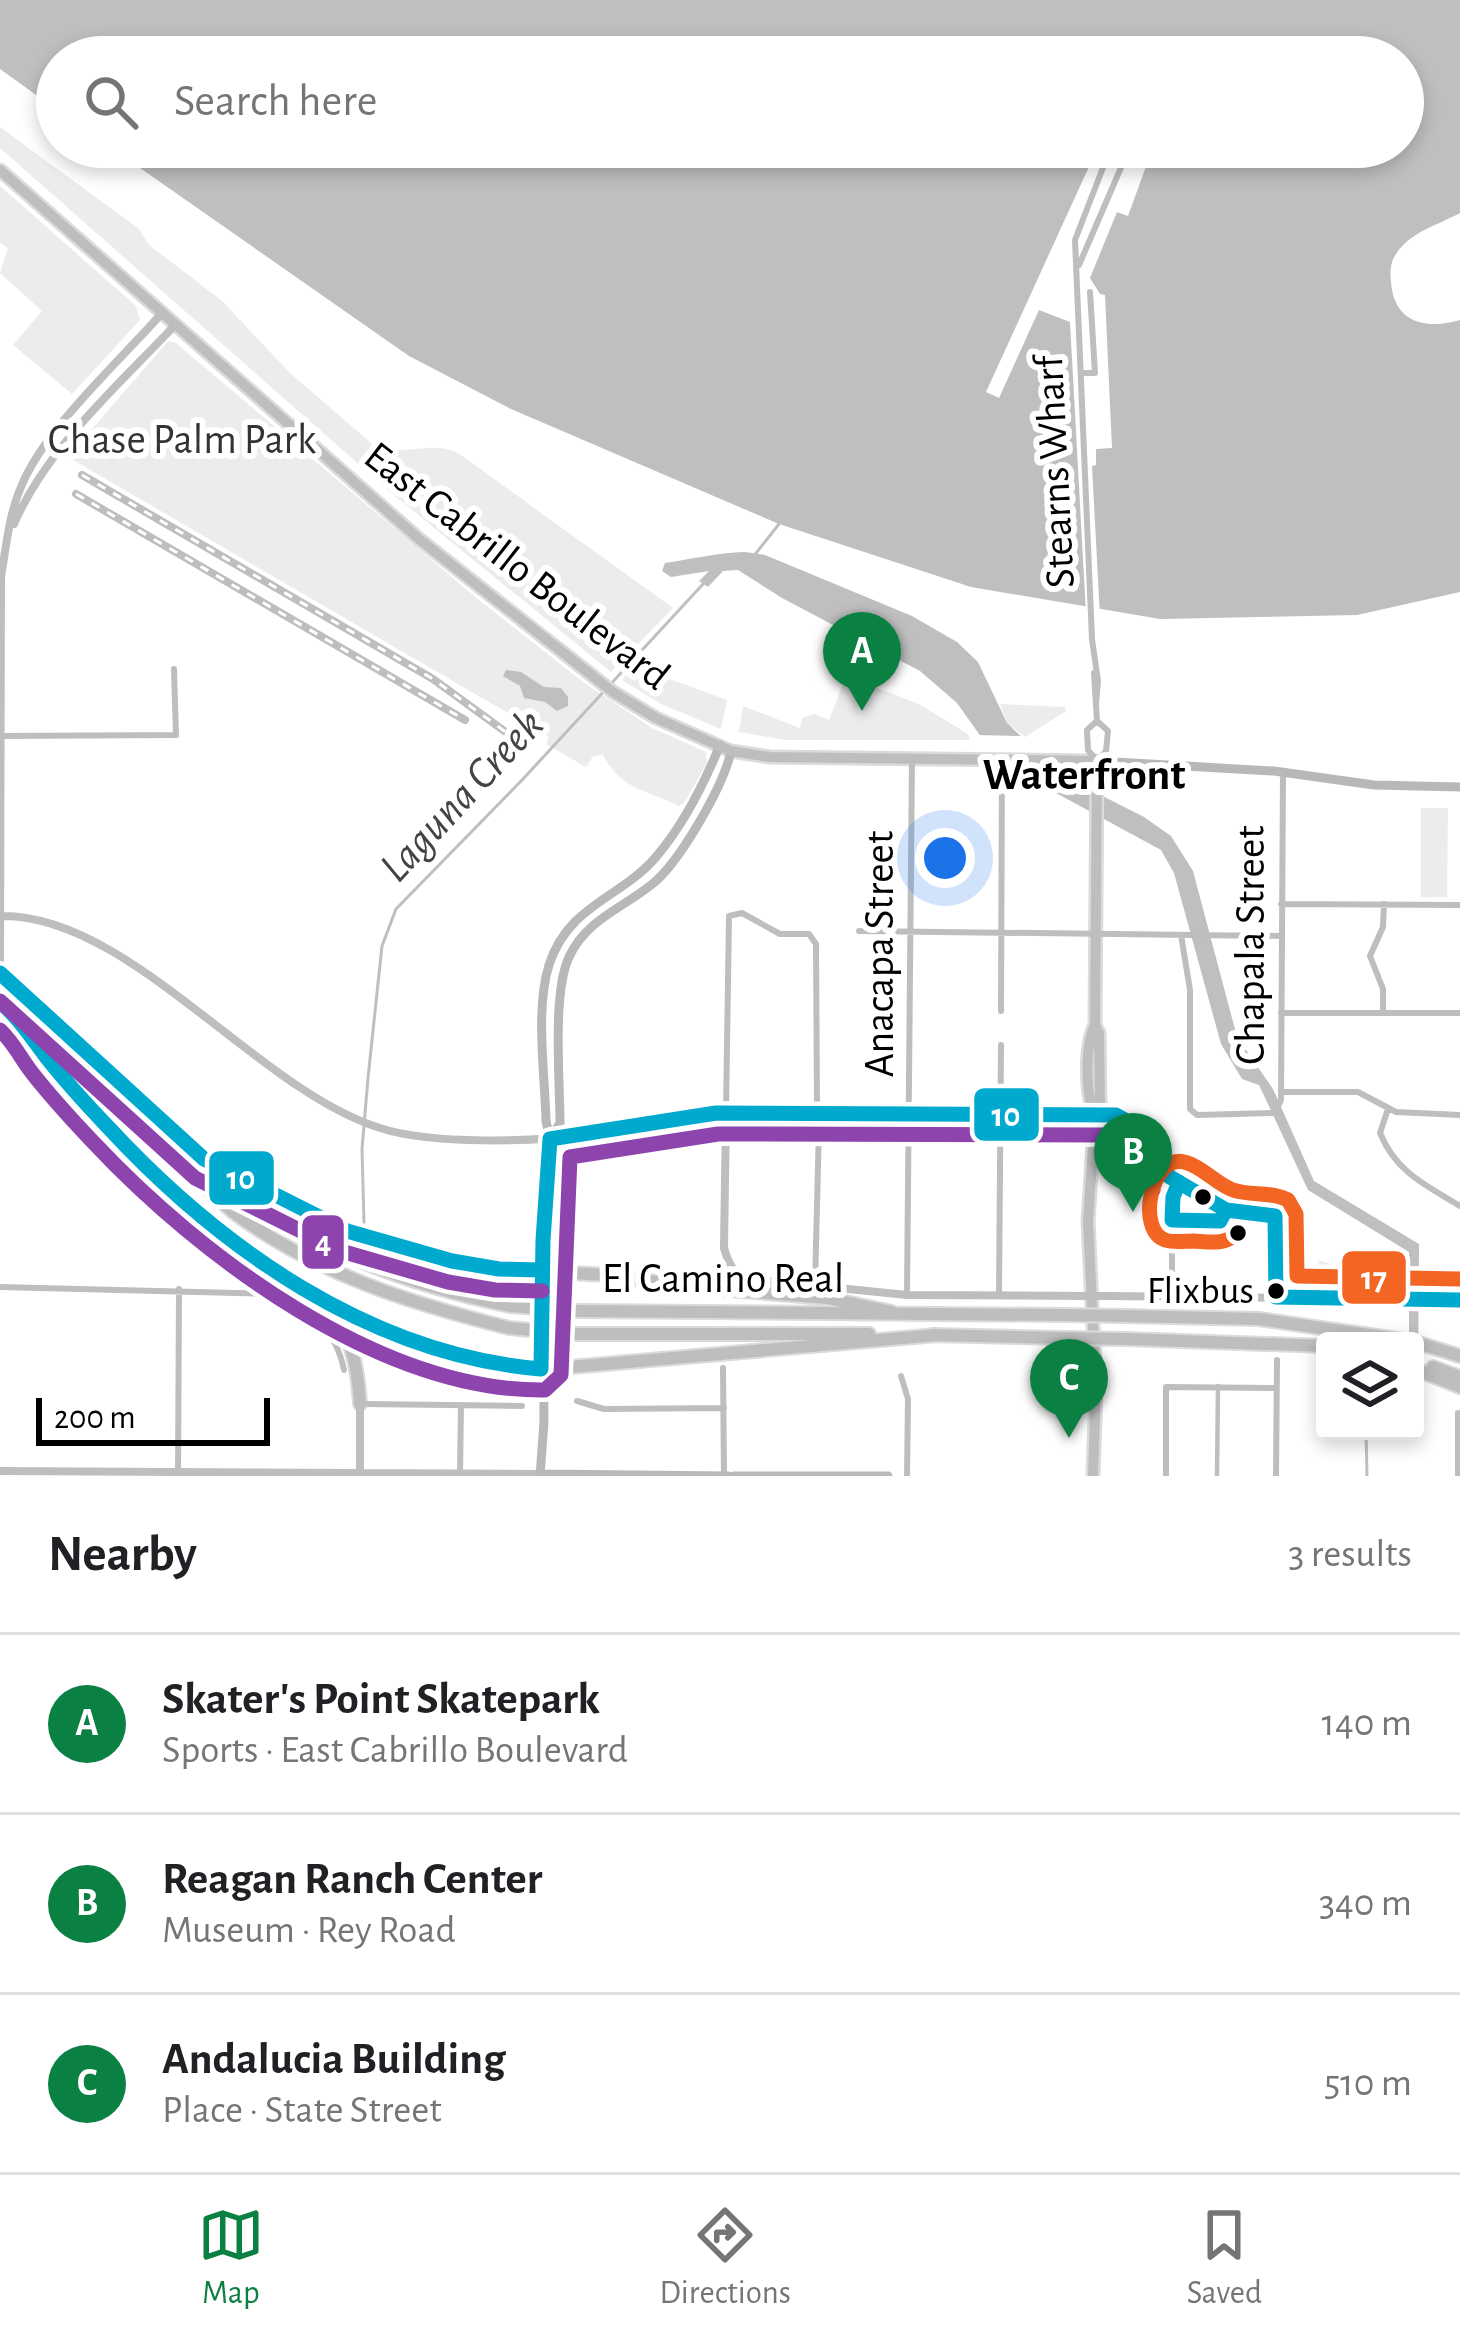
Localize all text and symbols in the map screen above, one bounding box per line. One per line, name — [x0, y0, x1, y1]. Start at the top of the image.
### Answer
search box — [36, 36, 1424, 168]
icon: search — [78, 69, 144, 135]
text: Search here — [174, 79, 377, 124]
street label: Stearns Wharf — [1028, 352, 1082, 589]
park label: Chase Palm Park — [48, 419, 316, 461]
street label: East Cabrillo Boulevard — [357, 434, 677, 698]
pin: A — [823, 612, 901, 711]
water label: Laguna Creek — [372, 701, 552, 891]
district label: Waterfront — [983, 753, 1185, 798]
street label: Chapala Street — [1230, 825, 1272, 1065]
your location — [915, 828, 975, 888]
street label: Anacapa Street — [859, 831, 901, 1077]
line badge: 10 — [972, 1086, 1041, 1143]
text: 10 — [991, 1100, 1021, 1133]
pin: B — [1094, 1113, 1172, 1212]
line badge: 10 — [207, 1149, 276, 1207]
text: 10 — [226, 1163, 256, 1196]
unlabelled marker — [1192, 1186, 1214, 1208]
line badge: 4 — [300, 1213, 346, 1271]
unlabelled marker — [1227, 1222, 1249, 1244]
text: 4 — [315, 1227, 331, 1260]
line badge: 17 — [1340, 1249, 1408, 1306]
street label: El Camino Real — [602, 1258, 844, 1300]
text: 17 — [1361, 1263, 1387, 1296]
place label: Flixbus — [1147, 1272, 1254, 1311]
marker: Flixbus — [1265, 1280, 1287, 1302]
map controls — [1316, 1332, 1424, 1440]
button: layers — [1316, 1332, 1424, 1440]
pin: C — [1030, 1339, 1108, 1438]
scale bar — [36, 1392, 270, 1445]
text: 200 m — [54, 1402, 136, 1435]
text: Nearby — [48, 1529, 197, 1580]
text: 3 results — [1288, 1535, 1412, 1574]
text: Skater's Point Skatepark — [162, 1677, 600, 1722]
text: A — [75, 1704, 99, 1743]
text: 140 m — [1322, 1704, 1412, 1743]
text: Sports · East Cabrillo Boulevard — [162, 1731, 628, 1770]
text: Reagan Ranch Center — [162, 1857, 542, 1902]
text: B — [76, 1884, 98, 1923]
text: 340 m — [1319, 1884, 1412, 1923]
text: Museum · Rey Road — [162, 1911, 456, 1950]
text: Andalucia Building — [162, 2037, 506, 2082]
text: C — [77, 2064, 97, 2103]
text: 510 m — [1324, 2064, 1412, 2103]
text: Place · State Street — [162, 2091, 442, 2130]
tab: Map — [198, 2202, 264, 2314]
tab: Directions — [659, 2202, 791, 2314]
tab: Saved — [1187, 2202, 1262, 2314]

